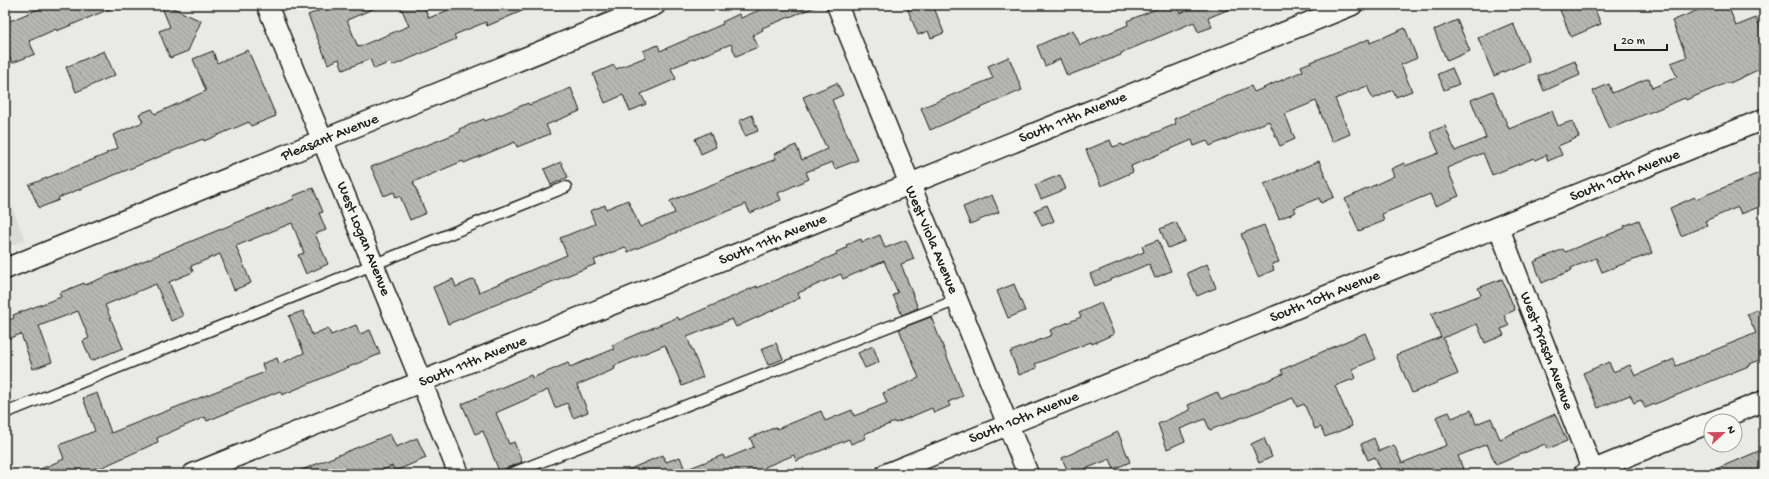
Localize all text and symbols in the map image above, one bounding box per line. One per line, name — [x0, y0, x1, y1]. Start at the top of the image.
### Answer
scale bar — [1615, 26, 1667, 52]
text: 20 m — [1621, 35, 1646, 49]
street label: South 11th Avenue — [1017, 88, 1130, 148]
street label: Pleasant Avenue — [278, 110, 382, 166]
street label: South 10th Avenue — [1567, 146, 1683, 206]
street label: West Logan Avenue — [332, 179, 394, 299]
street label: West Viola Avenue — [900, 183, 962, 297]
street label: South 11th Avenue — [717, 210, 830, 270]
street label: South 10th Avenue — [1267, 267, 1383, 327]
street label: West Prasch Avenue — [1515, 289, 1577, 413]
street label: South 11th Avenue — [417, 332, 530, 392]
street label: South 10th Avenue — [966, 388, 1082, 448]
north arrow — [1703, 413, 1743, 453]
text: N — [1724, 424, 1737, 436]

